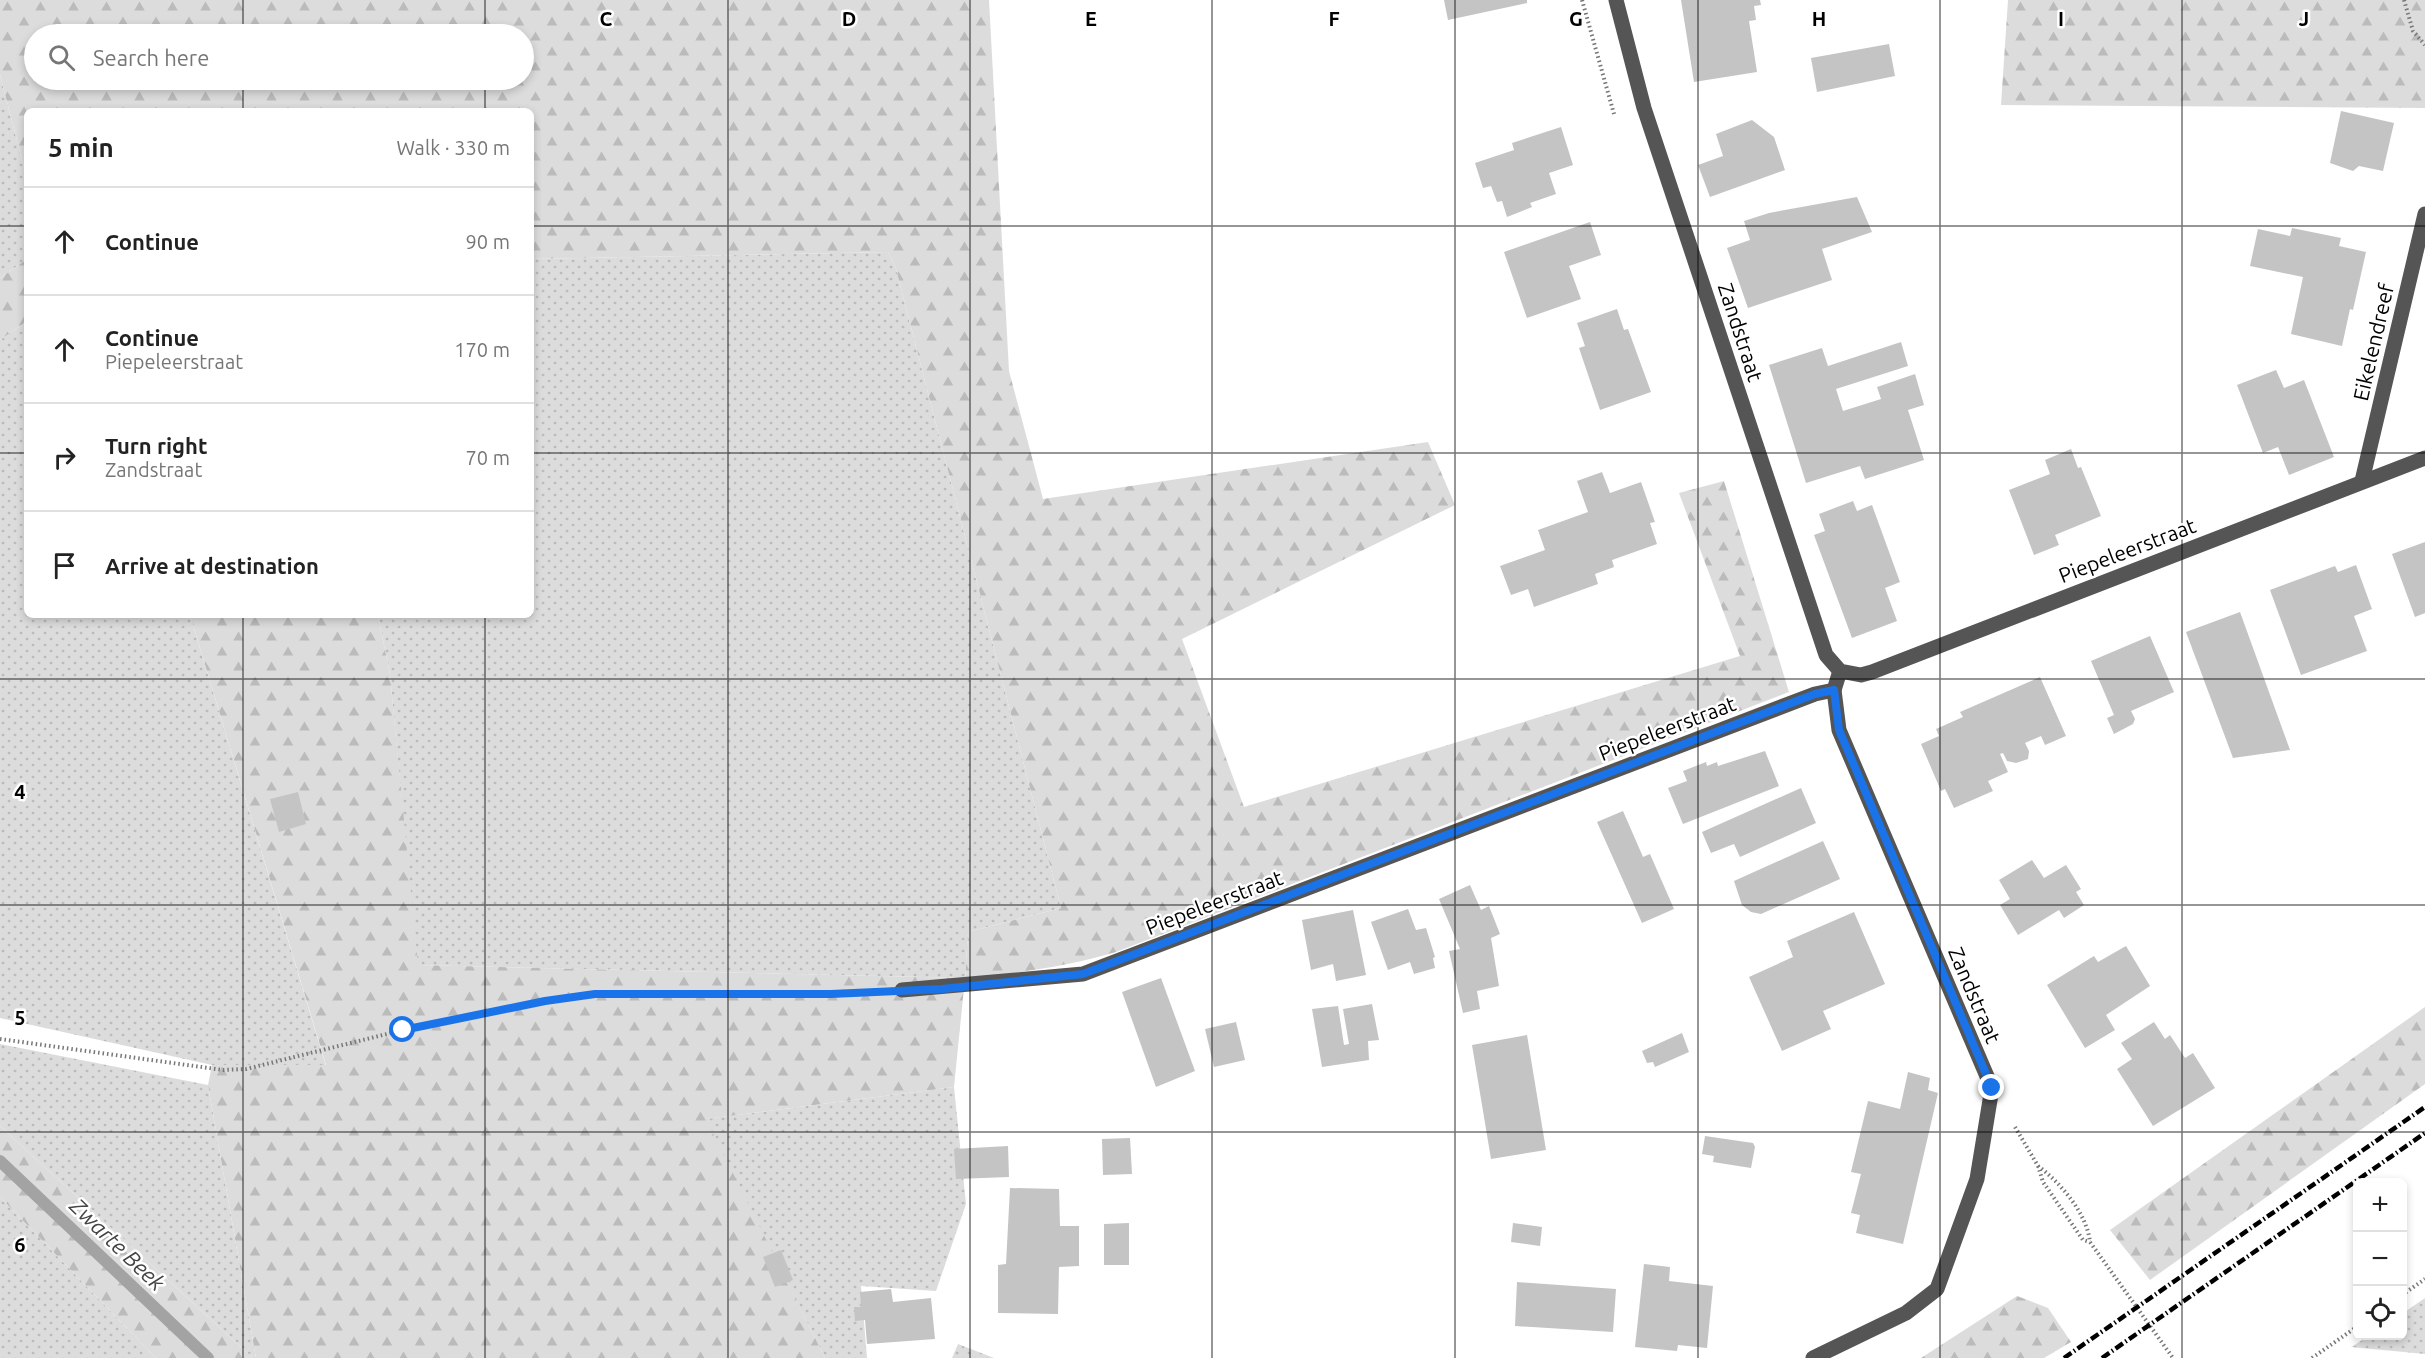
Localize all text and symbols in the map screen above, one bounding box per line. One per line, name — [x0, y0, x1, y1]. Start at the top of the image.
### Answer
text: C — [600, 7, 613, 30]
text: D — [842, 7, 856, 30]
text: E — [1085, 7, 1097, 30]
text: F — [1328, 7, 1340, 30]
text: G — [1569, 7, 1583, 30]
text: H — [1812, 7, 1826, 30]
text: I — [2058, 7, 2064, 30]
text: J — [2299, 7, 2309, 30]
search box — [24, 24, 534, 90]
icon: search — [45, 41, 78, 74]
text: Search here — [93, 45, 209, 70]
text: 5 min — [48, 133, 114, 162]
text: Walk · 330 m — [397, 136, 510, 159]
icon: ahead — [48, 225, 81, 258]
text: Continue — [105, 229, 199, 254]
text: 90 m — [466, 230, 510, 253]
street label: Zandstraat — [1714, 280, 1768, 384]
street label: Eikelendreef — [2348, 280, 2398, 403]
text: Continue — [105, 325, 199, 350]
icon: ahead — [48, 333, 81, 366]
text: 170 m — [454, 338, 510, 361]
text: Piepeleerstraat — [105, 350, 243, 373]
text: Turn right — [105, 433, 207, 458]
icon: right — [48, 441, 81, 474]
text: 70 m — [466, 446, 510, 469]
text: Zandstraat — [105, 458, 202, 481]
street label: Piepeleerstraat — [2055, 513, 2199, 587]
icon: arrive — [48, 549, 81, 582]
text: Arrive at destination — [105, 553, 319, 578]
street label: Piepeleerstraat — [1595, 691, 1739, 765]
text: 4 — [14, 780, 26, 803]
street label: Piepeleerstraat — [1142, 865, 1286, 939]
street label: Zandstraat — [1944, 943, 2006, 1047]
text: 5 — [14, 1006, 26, 1029]
route start — [389, 1016, 415, 1042]
route end — [1978, 1074, 2004, 1100]
map controls — [2353, 1178, 2407, 1340]
button: + — [2353, 1178, 2407, 1232]
water label: Zwarte Beek — [65, 1192, 171, 1296]
button: − — [2353, 1232, 2407, 1286]
text: 6 — [14, 1233, 26, 1256]
button: locate — [2353, 1286, 2407, 1340]

